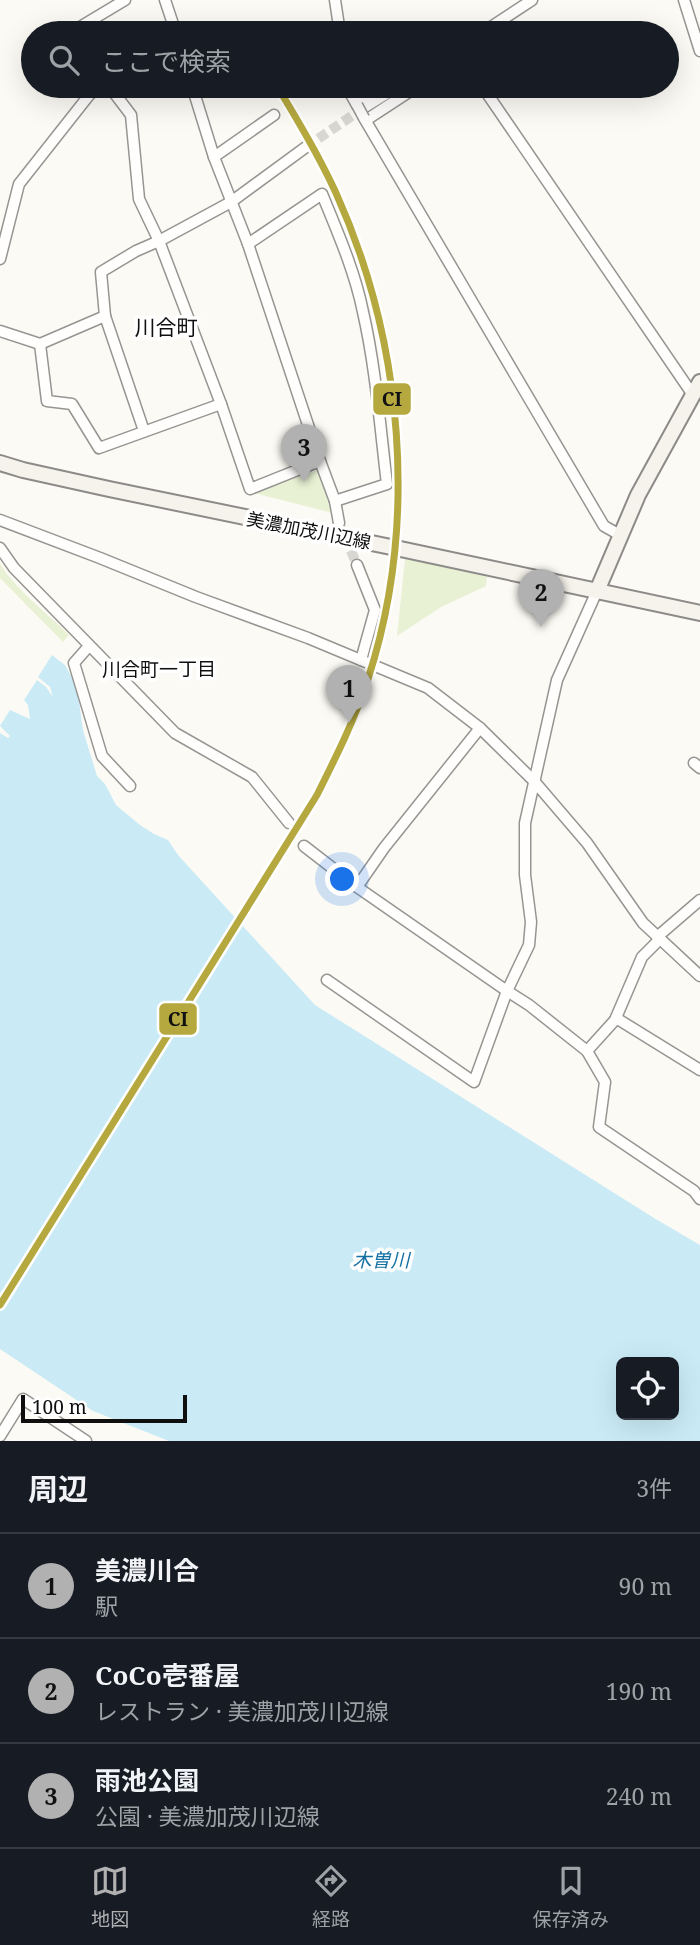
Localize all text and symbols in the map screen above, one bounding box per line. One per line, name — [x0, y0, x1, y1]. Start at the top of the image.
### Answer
search box — [21, 21, 679, 98]
icon: search — [45, 41, 83, 79]
text: ここで検索 — [101, 43, 231, 79]
district label: 川合町 — [135, 313, 198, 341]
line badge: CI — [372, 382, 412, 416]
text: CI — [382, 386, 403, 412]
pin: 3 — [281, 424, 327, 482]
street label: 美濃加茂川辺線 — [245, 506, 373, 554]
pin: 2 — [518, 569, 564, 627]
district label: 川合町一丁目 — [102, 656, 216, 682]
pin: 1 — [326, 665, 372, 723]
your location — [325, 862, 359, 896]
line badge: CI — [158, 1002, 198, 1036]
text: CI — [168, 1006, 189, 1032]
water label: 木曽川 — [352, 1247, 411, 1273]
map controls — [616, 1357, 679, 1420]
button: locate — [616, 1357, 679, 1420]
scale bar — [21, 1392, 187, 1424]
text: 100 m — [32, 1394, 87, 1420]
text: 周辺 — [28, 1468, 88, 1509]
text: 3件 — [636, 1472, 672, 1504]
text: 美濃川合 — [95, 1552, 199, 1588]
text: 1 — [45, 1570, 58, 1602]
text: 90 m — [619, 1570, 672, 1602]
text: 駅 — [95, 1590, 118, 1622]
text: CoCo壱番屋 — [95, 1657, 240, 1693]
text: 2 — [45, 1675, 58, 1707]
text: 190 m — [606, 1675, 672, 1707]
text: レストラン · 美濃加茂川辺線 — [95, 1695, 389, 1727]
text: 雨池公園 — [95, 1762, 199, 1798]
text: 3 — [45, 1780, 58, 1812]
text: 240 m — [606, 1780, 672, 1812]
text: 公園 · 美濃加茂川辺線 — [95, 1800, 320, 1832]
tab: 地図 — [91, 1862, 129, 1932]
tab: 経路 — [312, 1862, 350, 1932]
tab: 保存済み — [533, 1862, 609, 1932]

